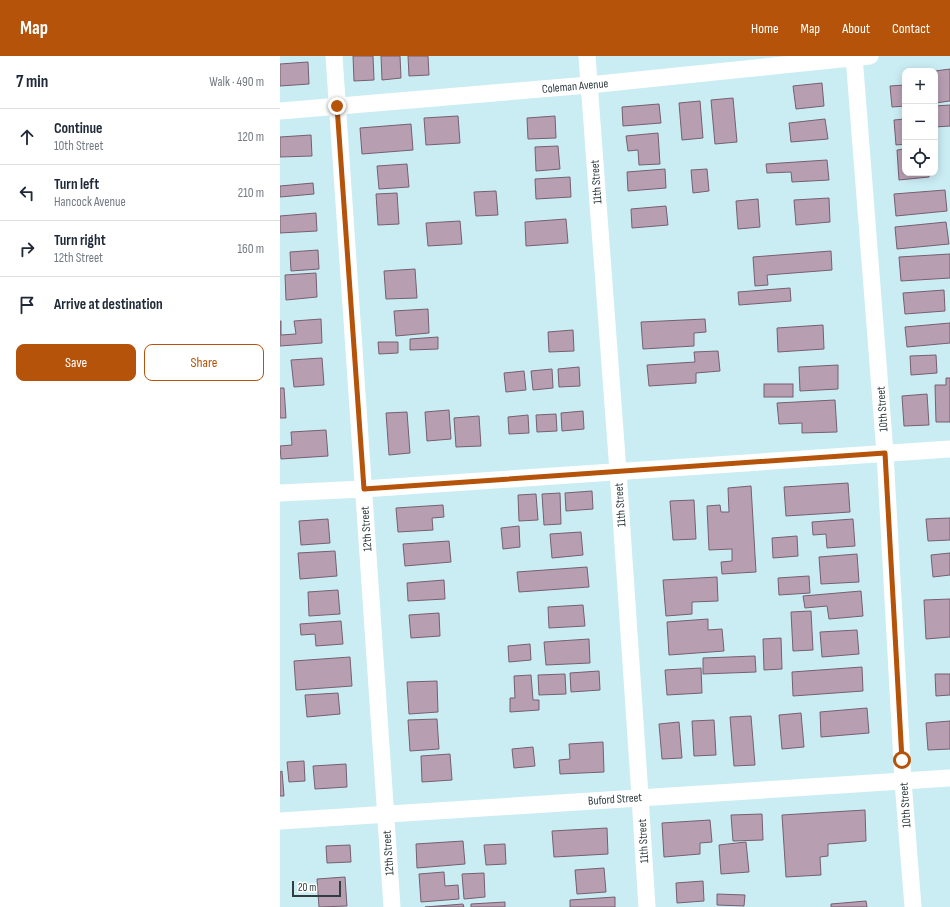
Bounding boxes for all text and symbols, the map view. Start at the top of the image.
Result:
text: Map [20,17,48,40]
text: Home [751,20,779,37]
text: Map [801,20,820,37]
text: About [842,20,870,37]
text: Contact [892,20,930,37]
map controls [902,68,938,176]
button: + [902,68,938,104]
text: 7 min [16,72,48,92]
text: Walk · 490 m [209,74,264,90]
street label: Coleman Avenue [541,76,609,97]
route end [328,97,346,115]
button: − [902,104,938,140]
text: Continue [54,119,103,138]
icon: ahead [16,126,38,148]
text: 120 m [238,129,264,145]
text: 10th Street [54,138,103,154]
button: locate [902,140,938,176]
street label: 11th Street [587,159,606,205]
text: Turn left [54,175,99,194]
icon: left [16,182,38,204]
text: 210 m [238,185,264,201]
text: Hancock Avenue [54,194,126,210]
text: Turn right [54,231,106,250]
icon: right [16,238,38,260]
text: 160 m [238,241,264,257]
text: 12th Street [54,250,103,266]
icon: arrive [16,294,38,316]
text: Arrive at destination [54,295,163,314]
button: Save [16,344,136,381]
button: Share [144,344,264,381]
street label: 10th Street [873,385,892,432]
street label: 11th Street [611,482,630,528]
street label: 12th Street [357,506,376,552]
route start [893,751,911,769]
street label: 10th Street [896,781,915,828]
street label: Buford Street [588,790,643,809]
street label: 11th Street [635,818,652,864]
street label: 12th Street [379,830,398,876]
scale bar [292,879,341,898]
text: 20 m [298,881,316,894]

